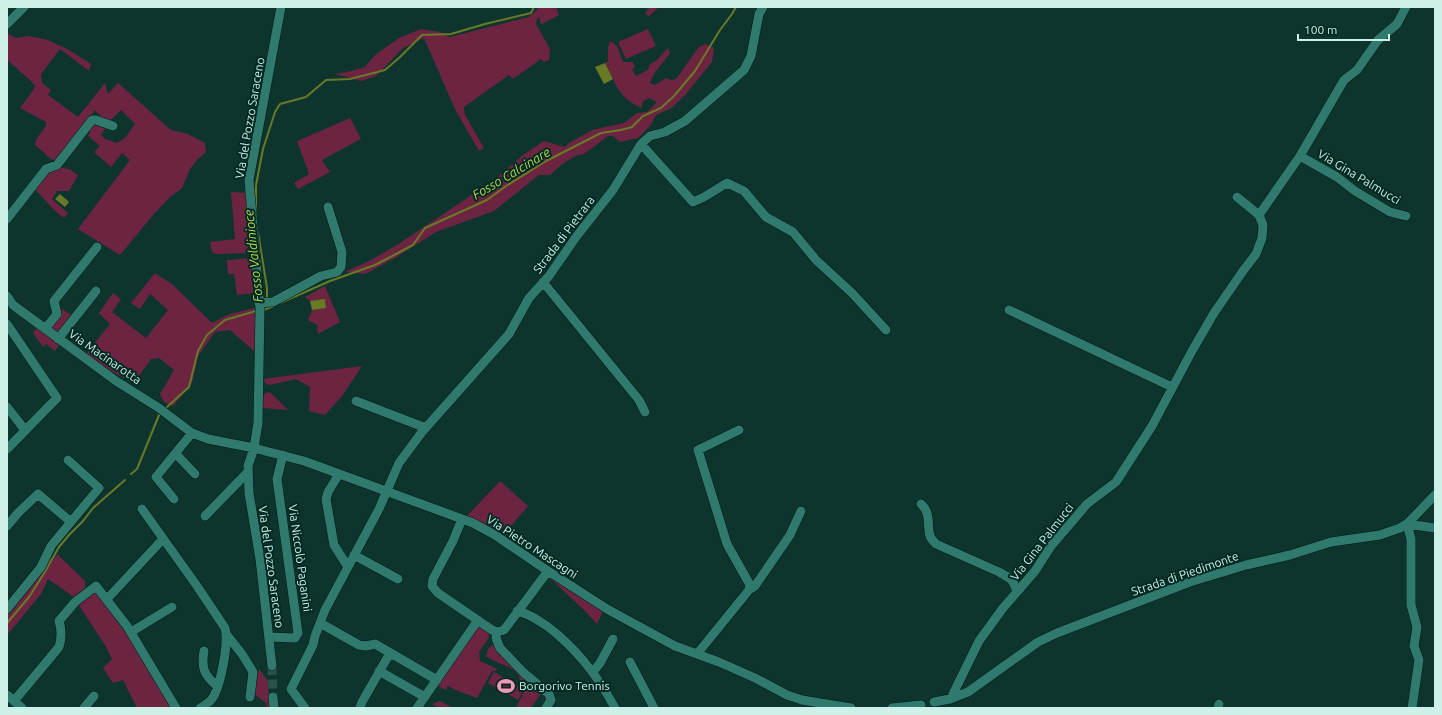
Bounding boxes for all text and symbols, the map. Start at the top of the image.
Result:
scale bar [1298,16,1389,42]
text: 100 m [1304,23,1337,36]
street label: Via del Pozzo Saraceno [232,56,267,180]
water label: Fosso Calcinare [470,144,553,202]
street label: Via Gina Palmucci [1316,147,1403,206]
street label: Strada di Pietrara [530,194,597,276]
water label: Fosso Valdinioce [241,209,265,303]
street label: Via Macinarotta [67,327,144,386]
street label: Via Gina Palmucci [1008,501,1076,583]
street label: Via Niccolò Paganini [287,503,314,612]
street label: Via del Pozzo Saraceno [256,505,287,629]
street label: Via Pietro Mascagni [484,512,580,581]
street label: Strada di Piedimonte [1130,549,1240,598]
sports icon: Borgorivo Tennis [496,676,516,696]
place label: Borgorivo Tennis [519,679,610,692]

